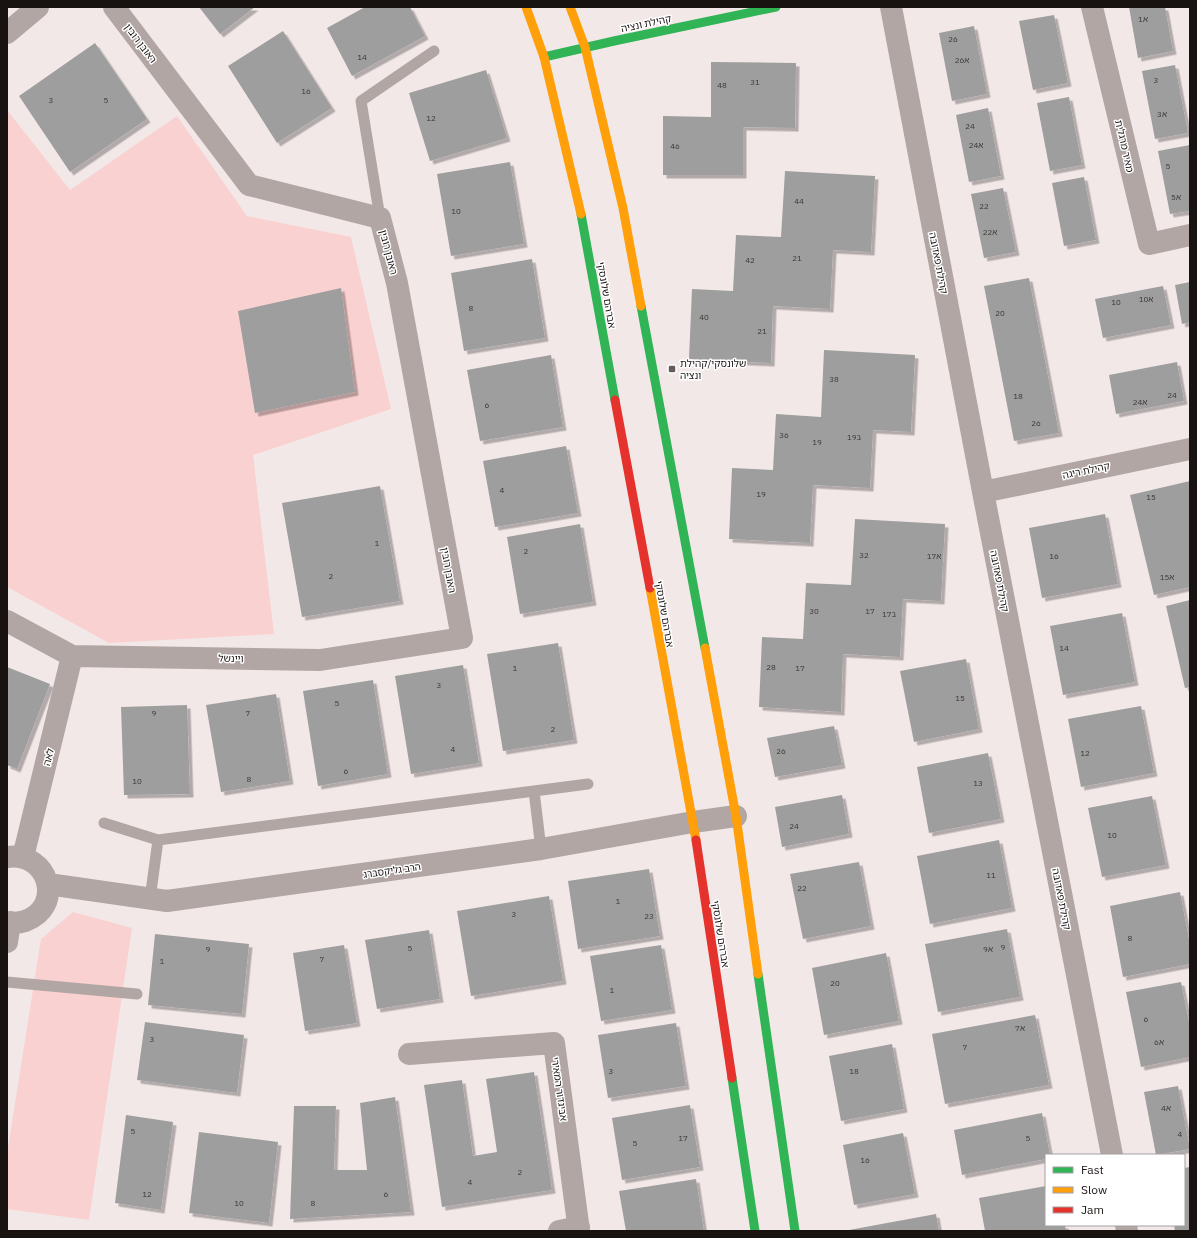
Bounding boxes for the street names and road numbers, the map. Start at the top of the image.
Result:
street label: קהילת ונציה [620,12,672,35]
street label: ראובן רובין [122,21,160,66]
street label: מאיר מרגלית [1112,119,1137,174]
street label: ראובן רובין [377,228,400,276]
street label: קהילת פאדובה [926,231,951,295]
street label: אברהם שלונסקי [594,261,619,329]
street label: קהילת ריגה [1061,459,1111,482]
street label: ראובן רובין [438,546,459,594]
street label: קהילת פאדובה [987,549,1012,613]
street label: אברהם שלונסקי [652,580,677,648]
street label: ויינשל [218,652,244,665]
street label: לאה [40,747,57,767]
street label: הרב גליקסברג [362,860,422,881]
street label: קהילת פאדובה [1049,867,1074,931]
street label: אברהם שלונסקי [709,900,732,968]
street label: אביגדור המאירי [549,1056,570,1122]

